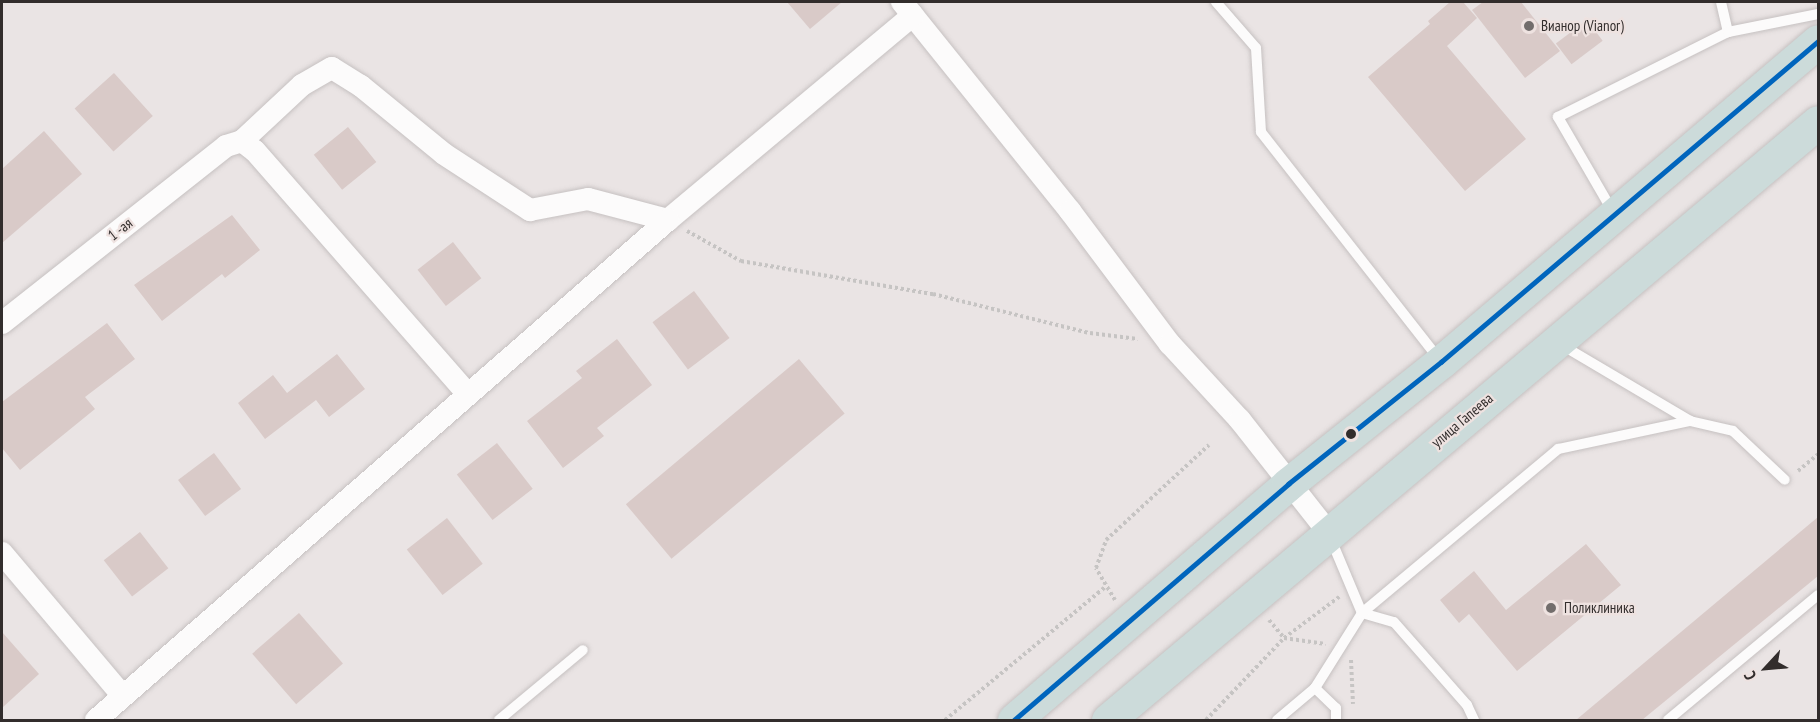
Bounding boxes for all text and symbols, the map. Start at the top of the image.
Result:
place label: Вианор (Vianor) [1541,17,1624,35]
marker: Вианор (Vianor) [1522,19,1536,33]
street label: 1 -ая [104,214,136,244]
street label: улица Гапеева [1428,389,1496,451]
unlabelled marker [1345,428,1357,440]
marker: Поликлиника [1542,599,1560,617]
place label: Поликлиника [1564,599,1635,617]
north arrow [1736,638,1796,698]
text: С [1739,668,1760,684]

